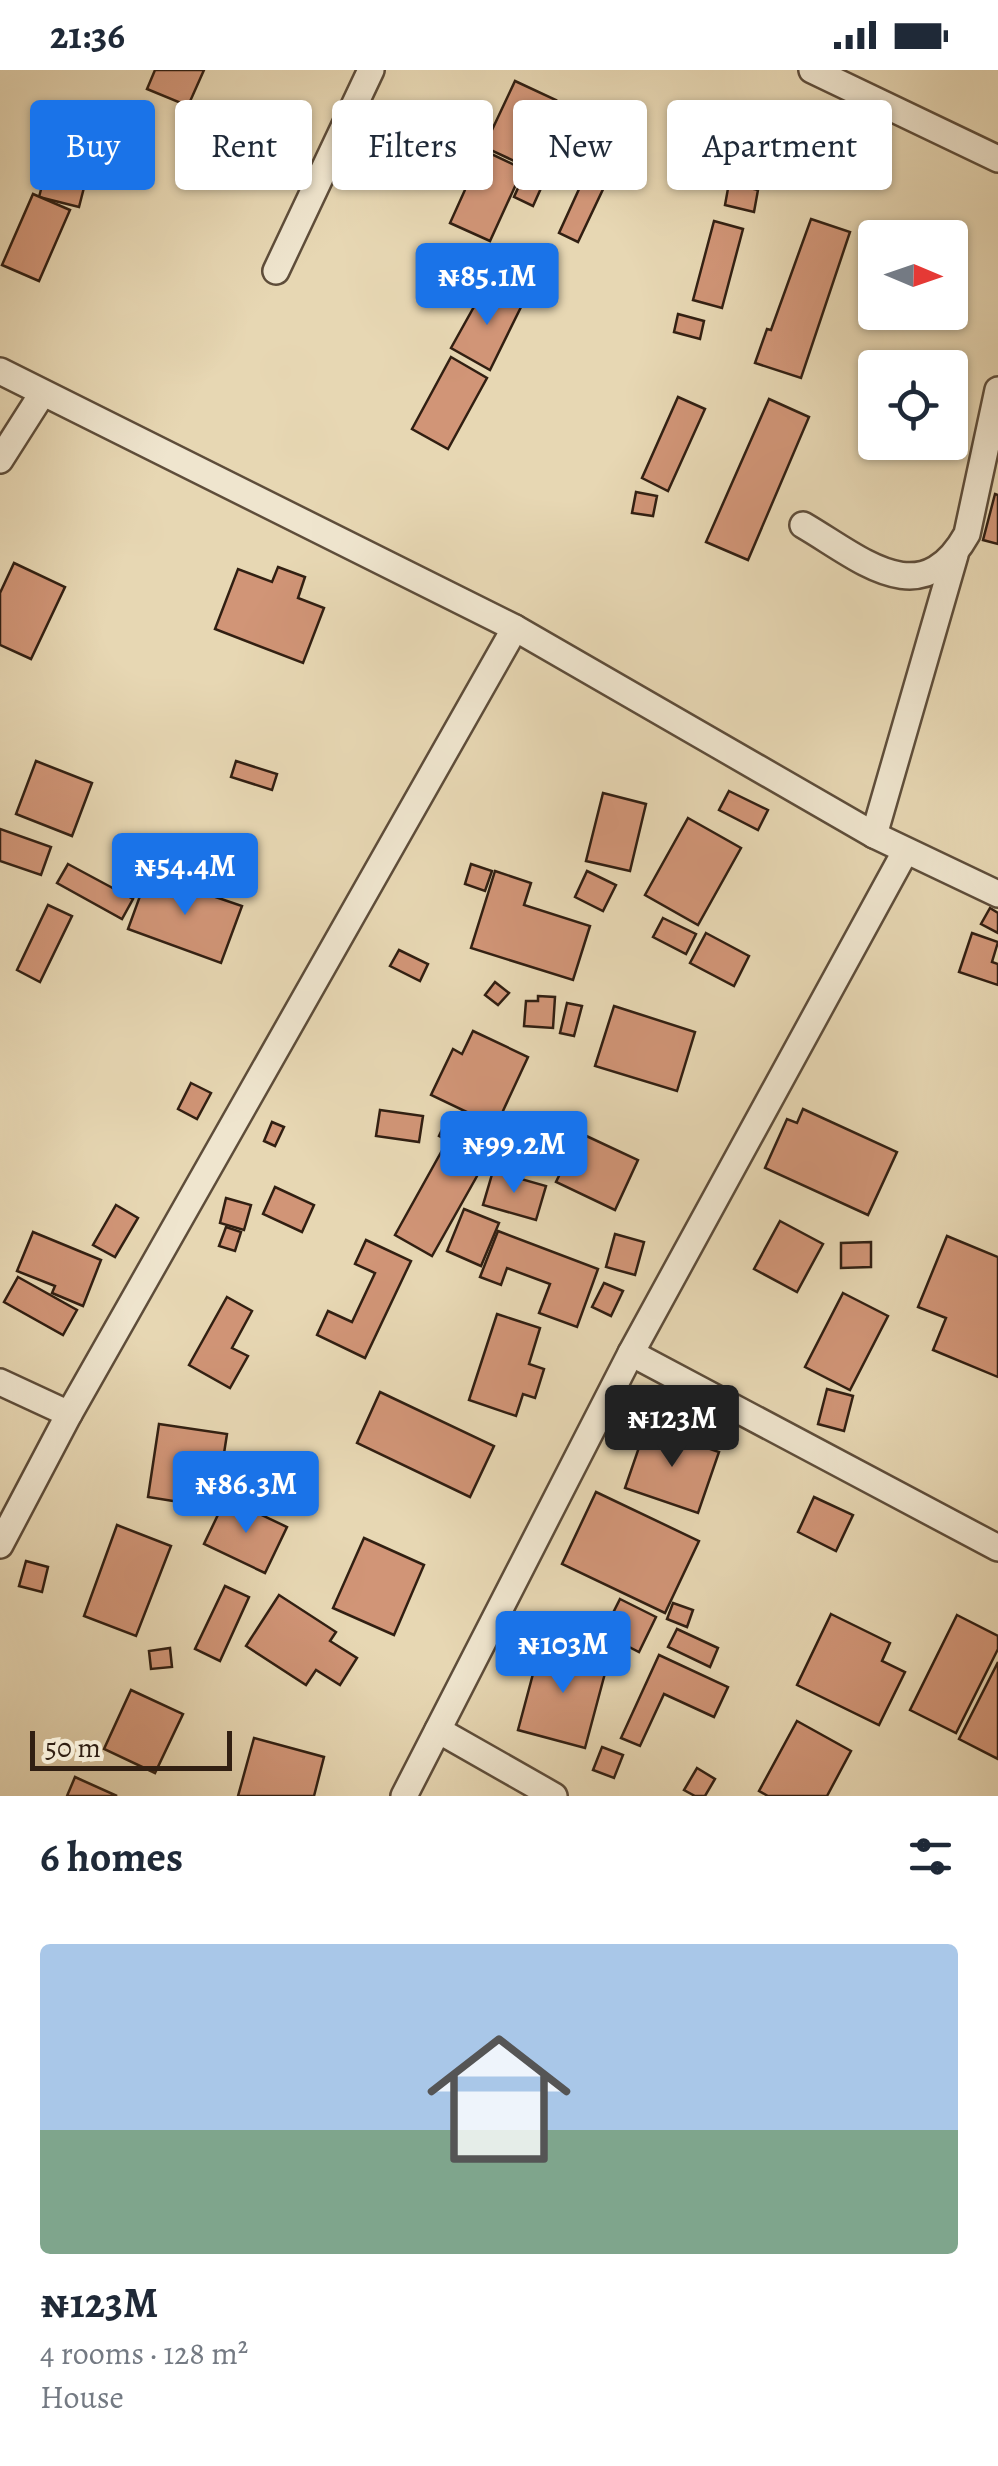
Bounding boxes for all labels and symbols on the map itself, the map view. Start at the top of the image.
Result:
north arrow [858,220,968,330]
pin: ₦85.1M [406,243,568,328]
pin: ₦54.4M [104,833,266,918]
pin: ₦99.2M [433,1111,595,1196]
pin: ₦123M [602,1385,742,1470]
pin: ₦86.3M [165,1451,327,1536]
pin: ₦103M [493,1611,633,1696]
scale bar [30,1726,232,1770]

